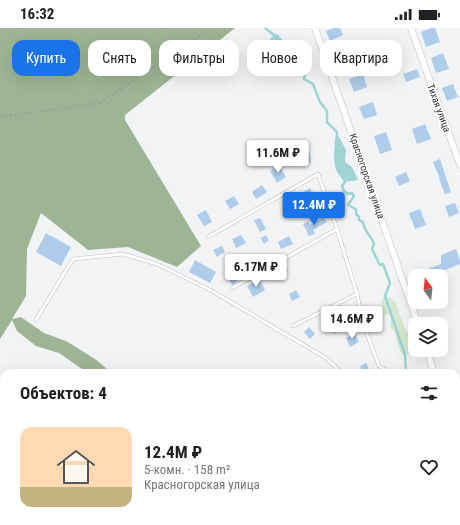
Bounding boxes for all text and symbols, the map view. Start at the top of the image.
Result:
text: 16:32 [20,5,54,23]
chip: Купить [12,40,80,76]
chip: Снять [88,40,151,76]
chip: Фильтры [159,40,239,76]
chip: Новое [247,40,312,76]
chip: Квартира [320,40,402,76]
street label: Тихая улица [425,83,453,134]
street label: Красногорская улица [347,132,387,220]
pin: 11.6M ₽ [241,140,315,174]
text: 11.6M ₽ [256,145,300,160]
pin: 12.4M ₽ [277,192,351,226]
text: 12.4M ₽ [292,197,336,212]
pin: 6.17M ₽ [219,254,293,288]
text: 6.17M ₽ [234,259,278,274]
north arrow [408,269,448,309]
map controls [408,269,448,357]
pin: 14.6M ₽ [315,306,389,340]
text: 14.6M ₽ [330,311,374,326]
button: layers [408,317,448,357]
icon: filters [418,382,440,404]
text: Объектов: 4 [20,383,107,403]
text: 12.4M ₽ [144,442,202,462]
icon: home [52,443,100,491]
icon: heart [418,456,440,478]
text: 5-комн. · 158 m² [144,462,230,477]
text: Красногорская улица [144,477,260,492]

